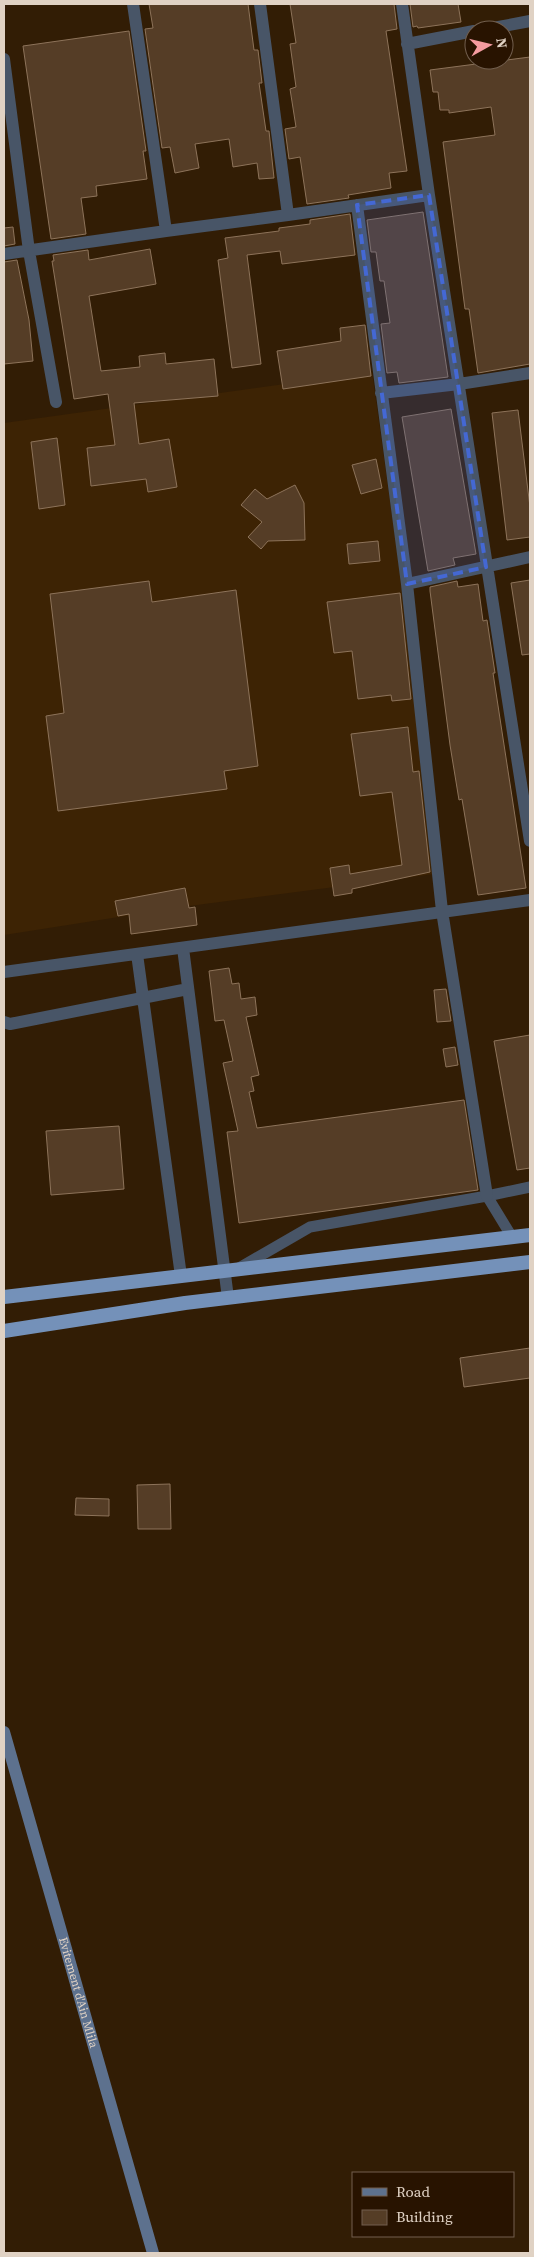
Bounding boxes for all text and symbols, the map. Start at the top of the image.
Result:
north arrow [464,20,514,70]
text: N [491,37,512,50]
street label: Evitement d'Ain Mlila [55,1935,102,2051]
legend [352,2172,514,2237]
text: Road [396,2181,430,2202]
text: Building [396,2206,453,2227]

